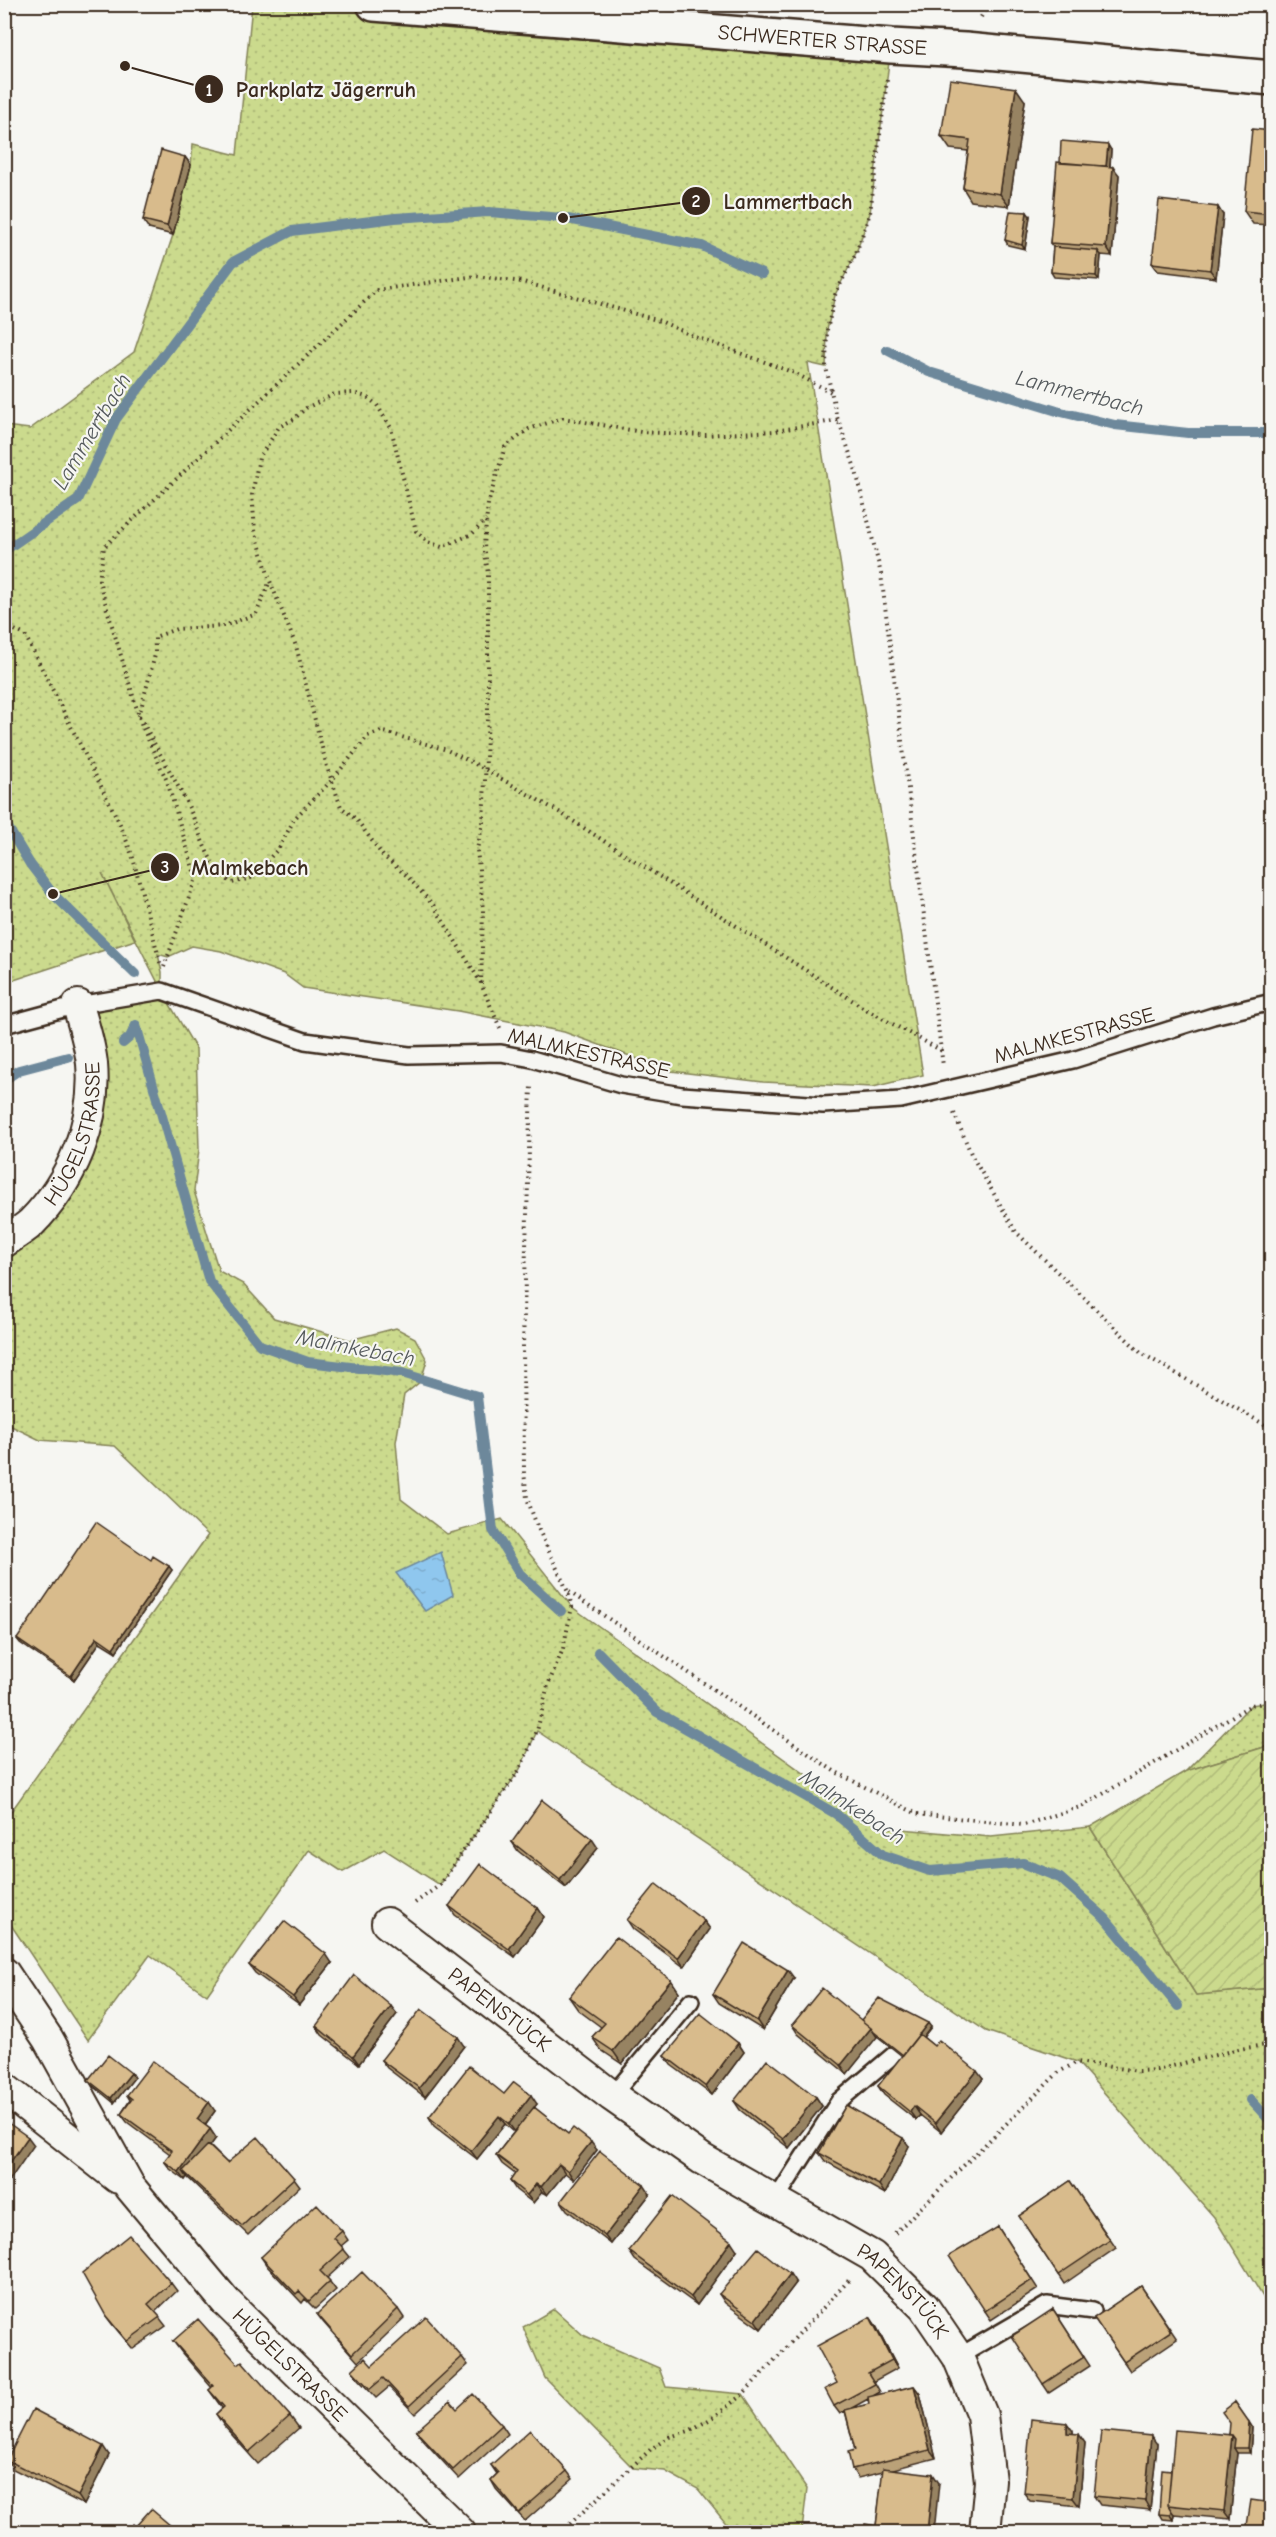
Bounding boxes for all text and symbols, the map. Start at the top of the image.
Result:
street label: SCHWERTER STRASSE [717,20,928,60]
callout: Parkplatz Jägerruh [194,69,428,109]
text: Parkplatz Jägerruh [236,77,416,103]
text: 1 [205,80,213,101]
callout: Lammertbach [681,181,864,221]
text: Lammertbach [723,189,853,215]
text: 2 [692,191,701,212]
water label: Lammertbach [1013,365,1146,421]
water label: Lammertbach [47,369,137,494]
callout: Malmkebach [150,847,321,887]
text: Malmkebach [191,855,309,881]
text: 3 [161,857,169,878]
street label: MALMKESTRASSE [991,1002,1157,1068]
street label: MALMKESTRASSE [506,1023,672,1083]
street label: HÜGELSTRASSE [39,1061,105,1210]
water label: Malmkebach [293,1324,417,1372]
water label: Malmkebach [794,1763,910,1850]
street label: PAPENSTÜCK [443,1963,556,2057]
street label: PAPENSTÜCK [853,2238,954,2343]
street label: HÜGELSTRASSE [228,2303,352,2426]

